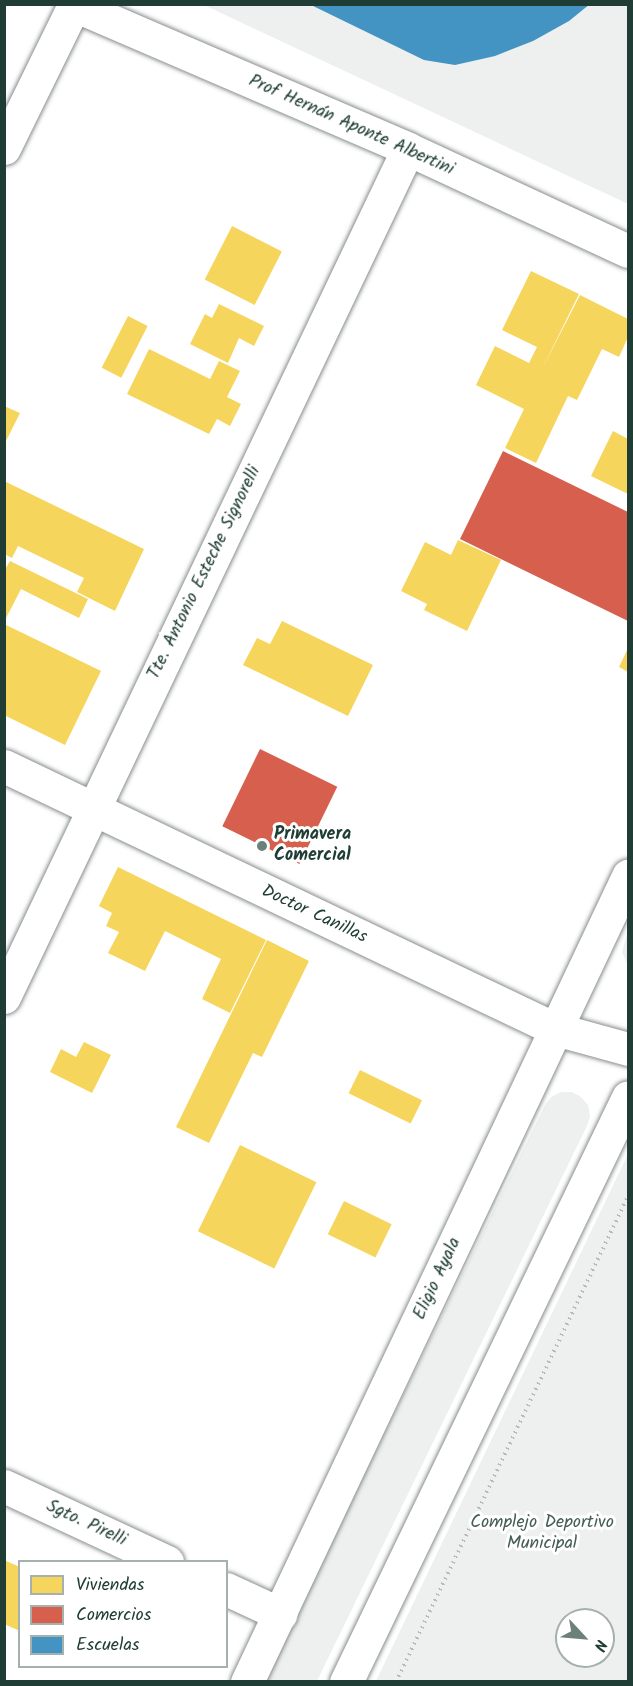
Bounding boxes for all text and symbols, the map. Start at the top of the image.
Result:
street label: Prof Hernán Aponte Albertini [245,71,457,181]
street label: Tte. Antonio Esteche Signorelli [144,463,266,683]
place label: Primavera Comercial [274,825,351,868]
marker: Primavera Comercial [255,839,269,853]
street label: Doctor Canillas [258,881,370,949]
street label: Eligio Ayala [410,1235,466,1323]
street label: Sgto. Pirelli [42,1496,130,1552]
park label: Complejo Deportivo Municipal [470,1513,614,1556]
legend [18,1560,228,1668]
text: Viviendas [76,1571,145,1600]
text: Comercios [76,1601,151,1630]
north arrow [555,1608,615,1668]
text: Escuelas [76,1631,140,1660]
text: N [586,1635,613,1655]

